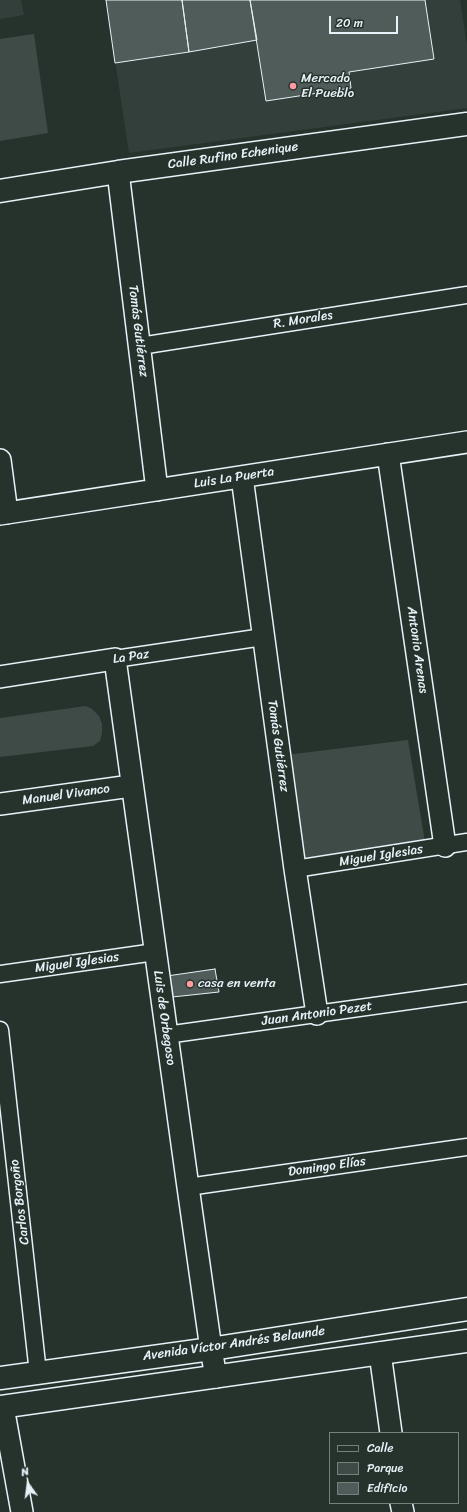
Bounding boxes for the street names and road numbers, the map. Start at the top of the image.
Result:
street label: Calle Rufino Echenique [167,139,299,173]
street label: Tomás Gutiérrez [125,284,151,378]
street label: R. Morales [272,308,334,332]
street label: Luis La Puerta [193,464,275,492]
street label: Antonio Arenas [403,605,431,695]
street label: La Paz [112,646,150,668]
street label: Tomás Gutiérrez [264,699,292,793]
street label: Manuel Vivanco [21,781,111,809]
street label: Miguel Iglesias [338,842,424,870]
street label: Miguel Iglesias [34,949,120,977]
street label: Luis de Orbegoso [150,969,178,1067]
street label: Juan Antonio Pezet [261,999,373,1029]
street label: Domingo Elías [287,1154,367,1180]
street label: Carlos Borgoño [7,1159,33,1245]
street label: Avenida Víctor Andrés Belaunde [142,1323,326,1365]

